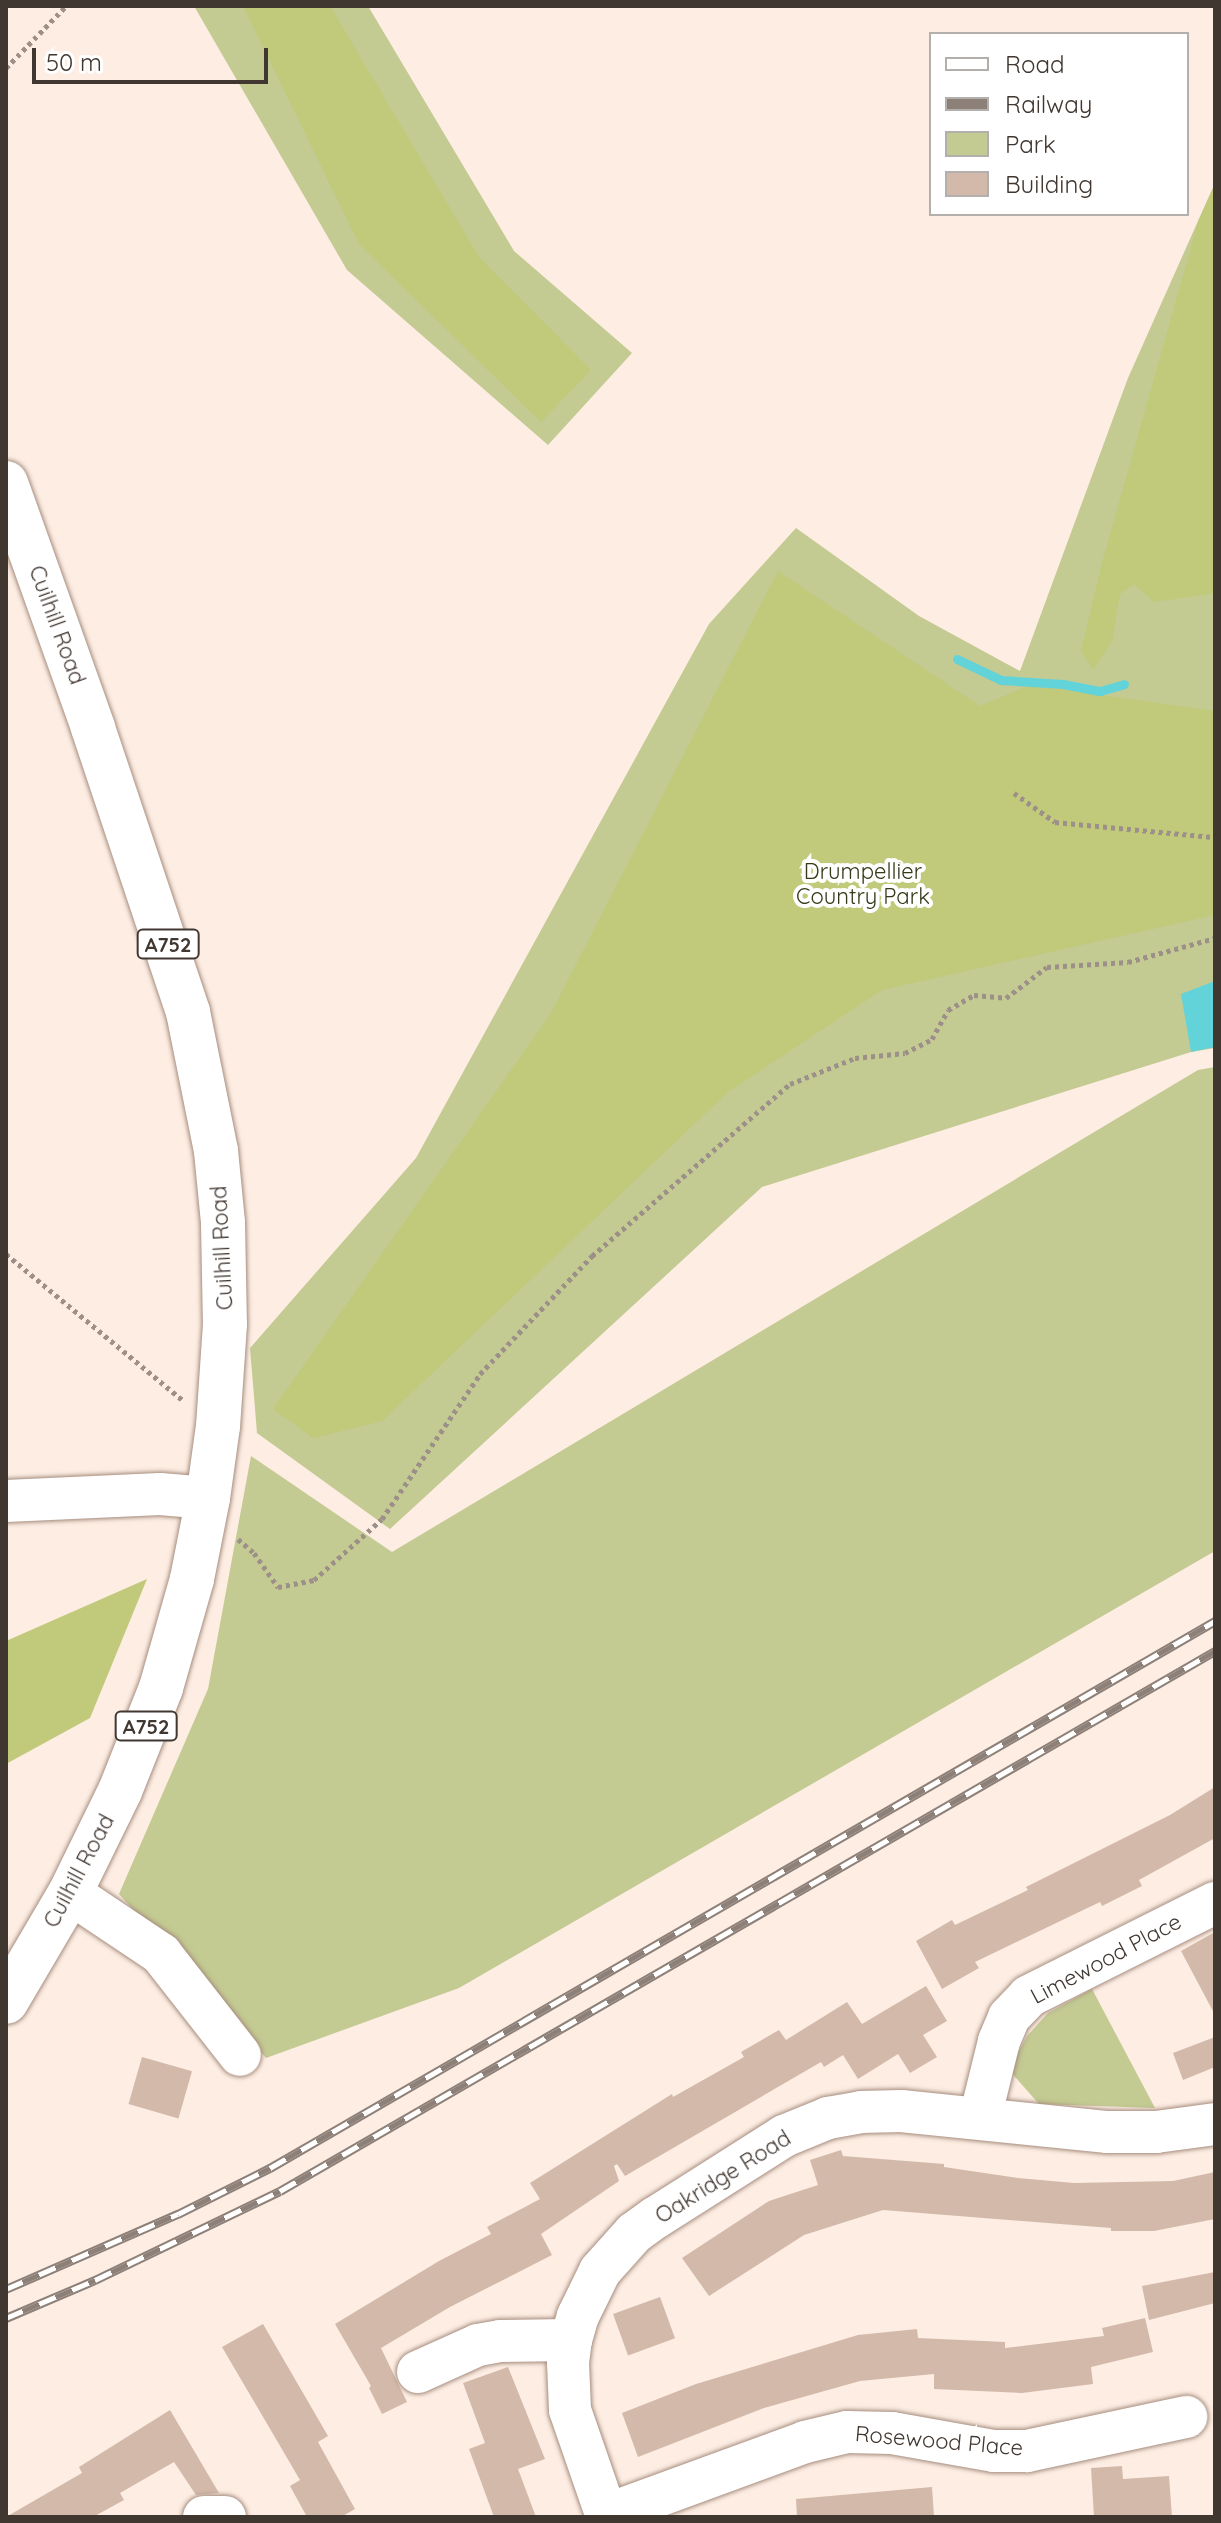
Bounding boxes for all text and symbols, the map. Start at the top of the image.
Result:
scale bar [36,32,272,82]
legend [929,32,1189,216]
text: 50 m [46,47,102,77]
text: Road [1005,49,1065,79]
text: Railway [1005,89,1092,119]
text: Park [1005,129,1056,159]
text: Building [1005,169,1093,199]
street label: Cuilhill Road [23,562,91,688]
park label: Drumpellier Country Park [796,858,930,910]
road number: A752 [136,928,200,960]
street label: Cuilhill Road [206,1185,238,1311]
road number: A752 [114,1710,178,1742]
street label: Cuilhill Road [38,1810,120,1932]
street label: Limewood Place [1026,1908,1186,2010]
street label: Oakridge Road [650,2125,796,2229]
street label: Rosewood Place [854,2421,1024,2461]

